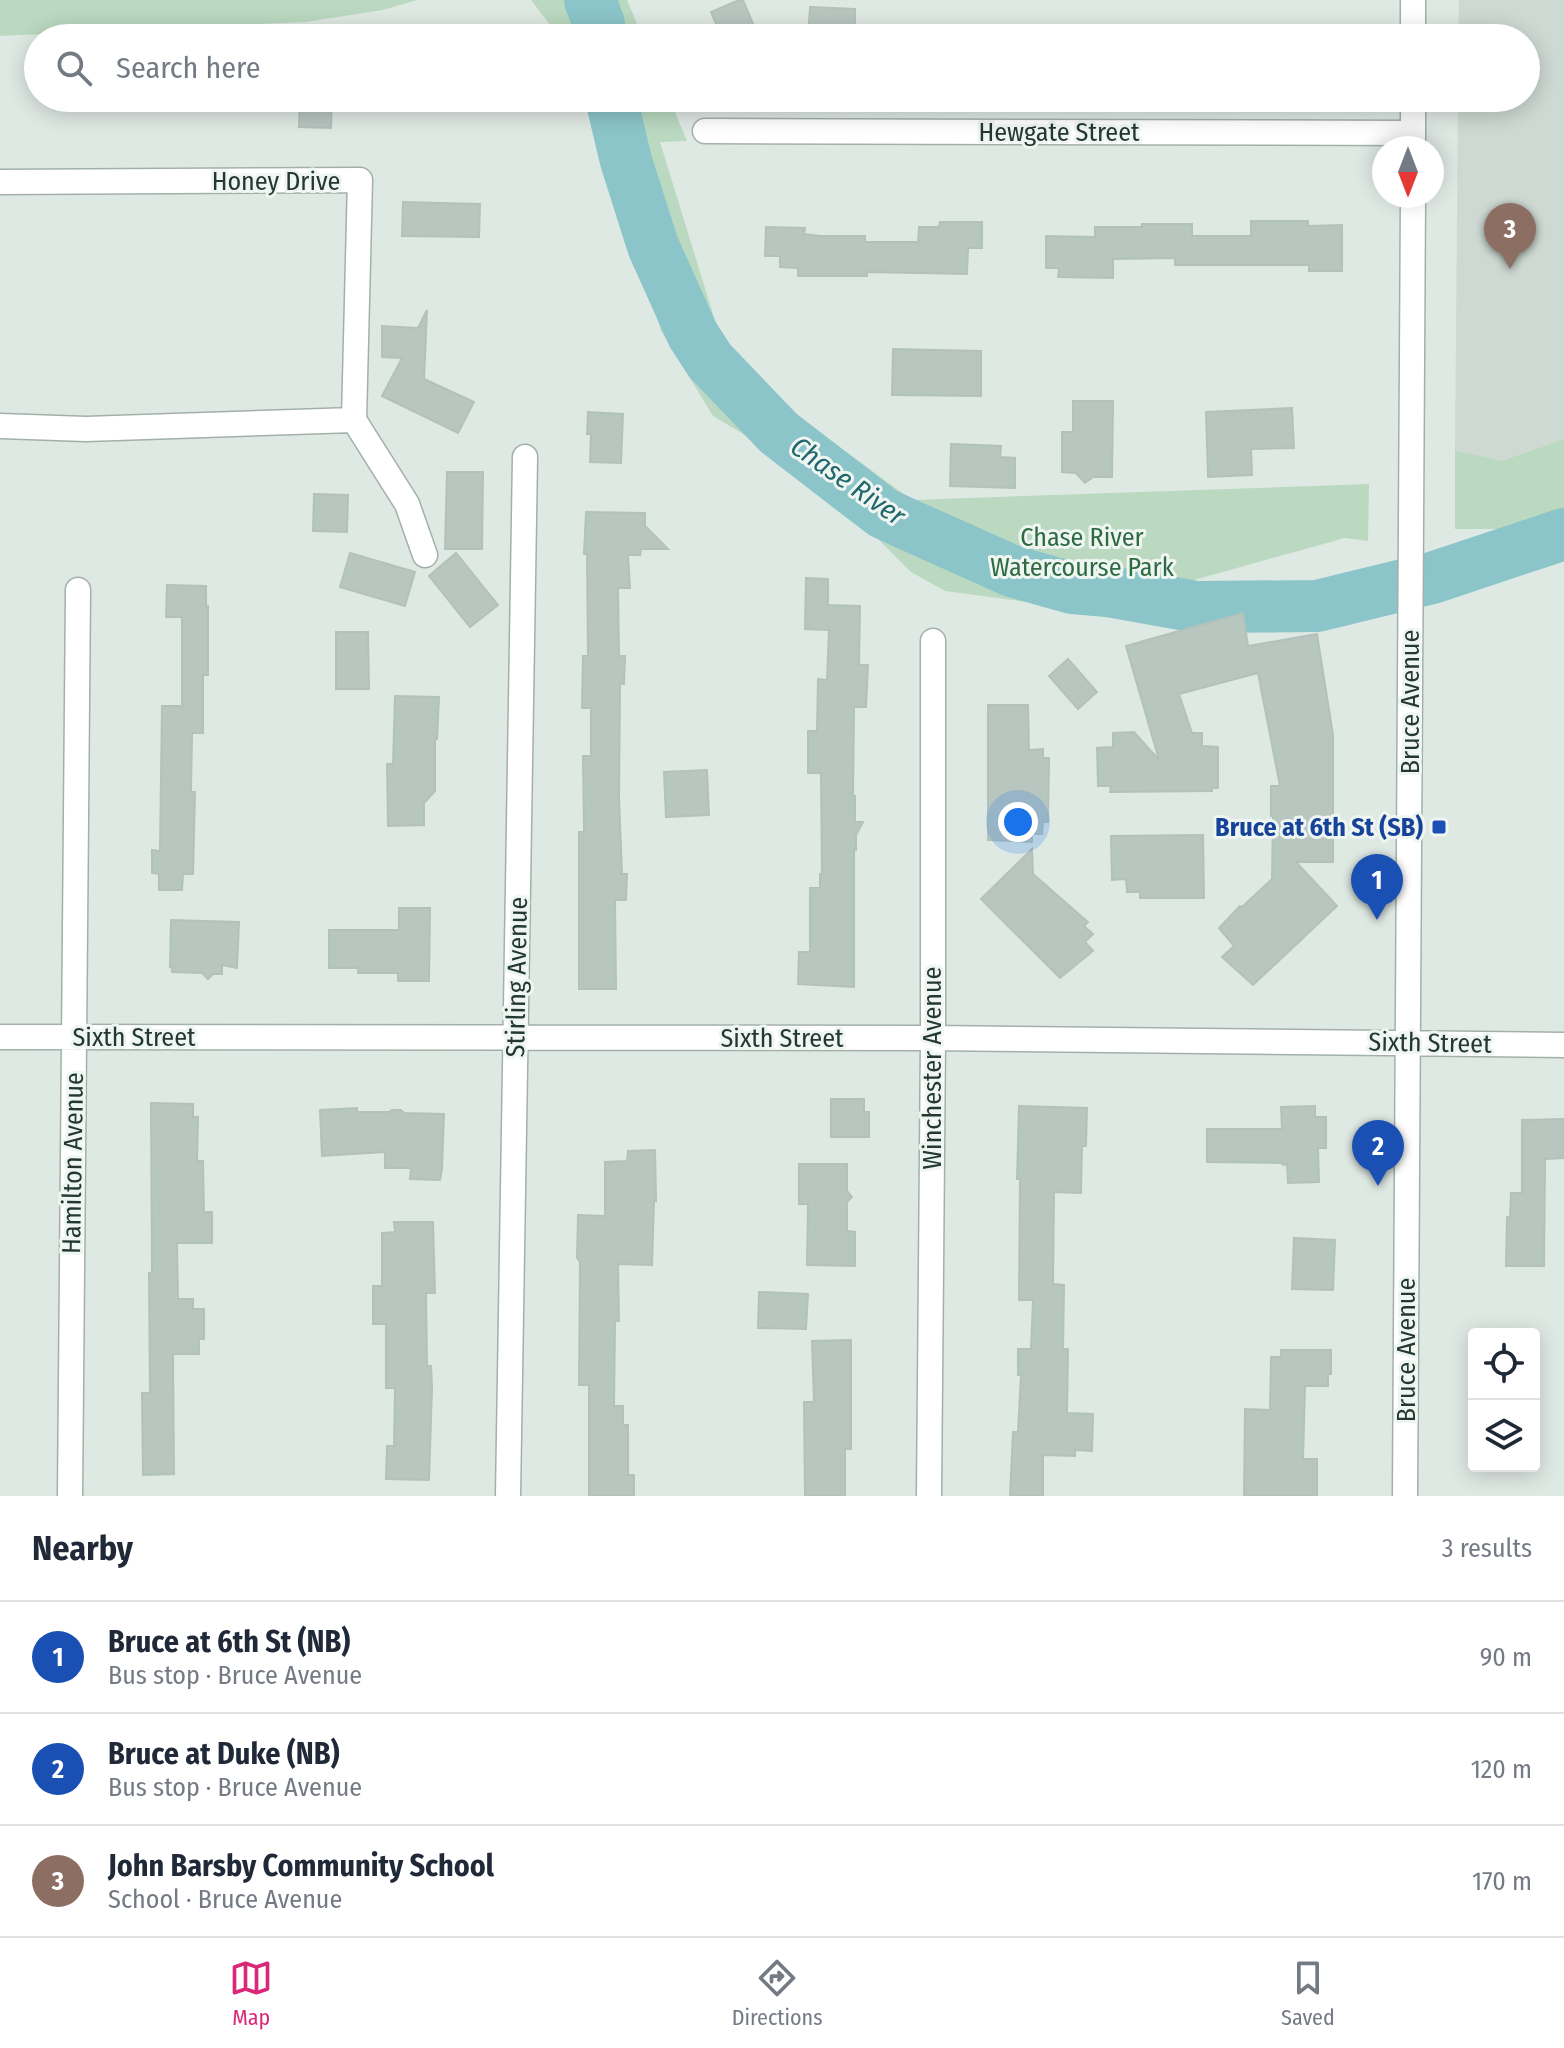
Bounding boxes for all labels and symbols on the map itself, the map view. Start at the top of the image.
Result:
street label: Hewgate Street [978,117,1140,148]
north arrow [1372,136,1444,208]
street label: Honey Drive [212,166,340,197]
pin: 3 [1484,203,1536,269]
water label: Chase River [784,430,913,533]
park label: Chase River Watercourse Park [990,522,1175,583]
street label: Bruce Avenue [1395,630,1426,774]
your location [998,802,1038,842]
place label: Bruce at 6th St (SB) [1215,812,1423,843]
marker: Bruce at 6th St (SB) [1430,818,1448,836]
pin: 1 [1351,854,1403,920]
street label: Stirling Avenue [500,896,534,1058]
street label: Winchester Avenue [917,967,948,1169]
street label: Sixth Street [72,1022,196,1053]
street label: Sixth Street [720,1023,844,1054]
street label: Sixth Street [1368,1026,1492,1060]
street label: Hamilton Avenue [56,1072,90,1254]
pin: 2 [1352,1120,1404,1186]
street label: Bruce Avenue [1391,1278,1422,1422]

